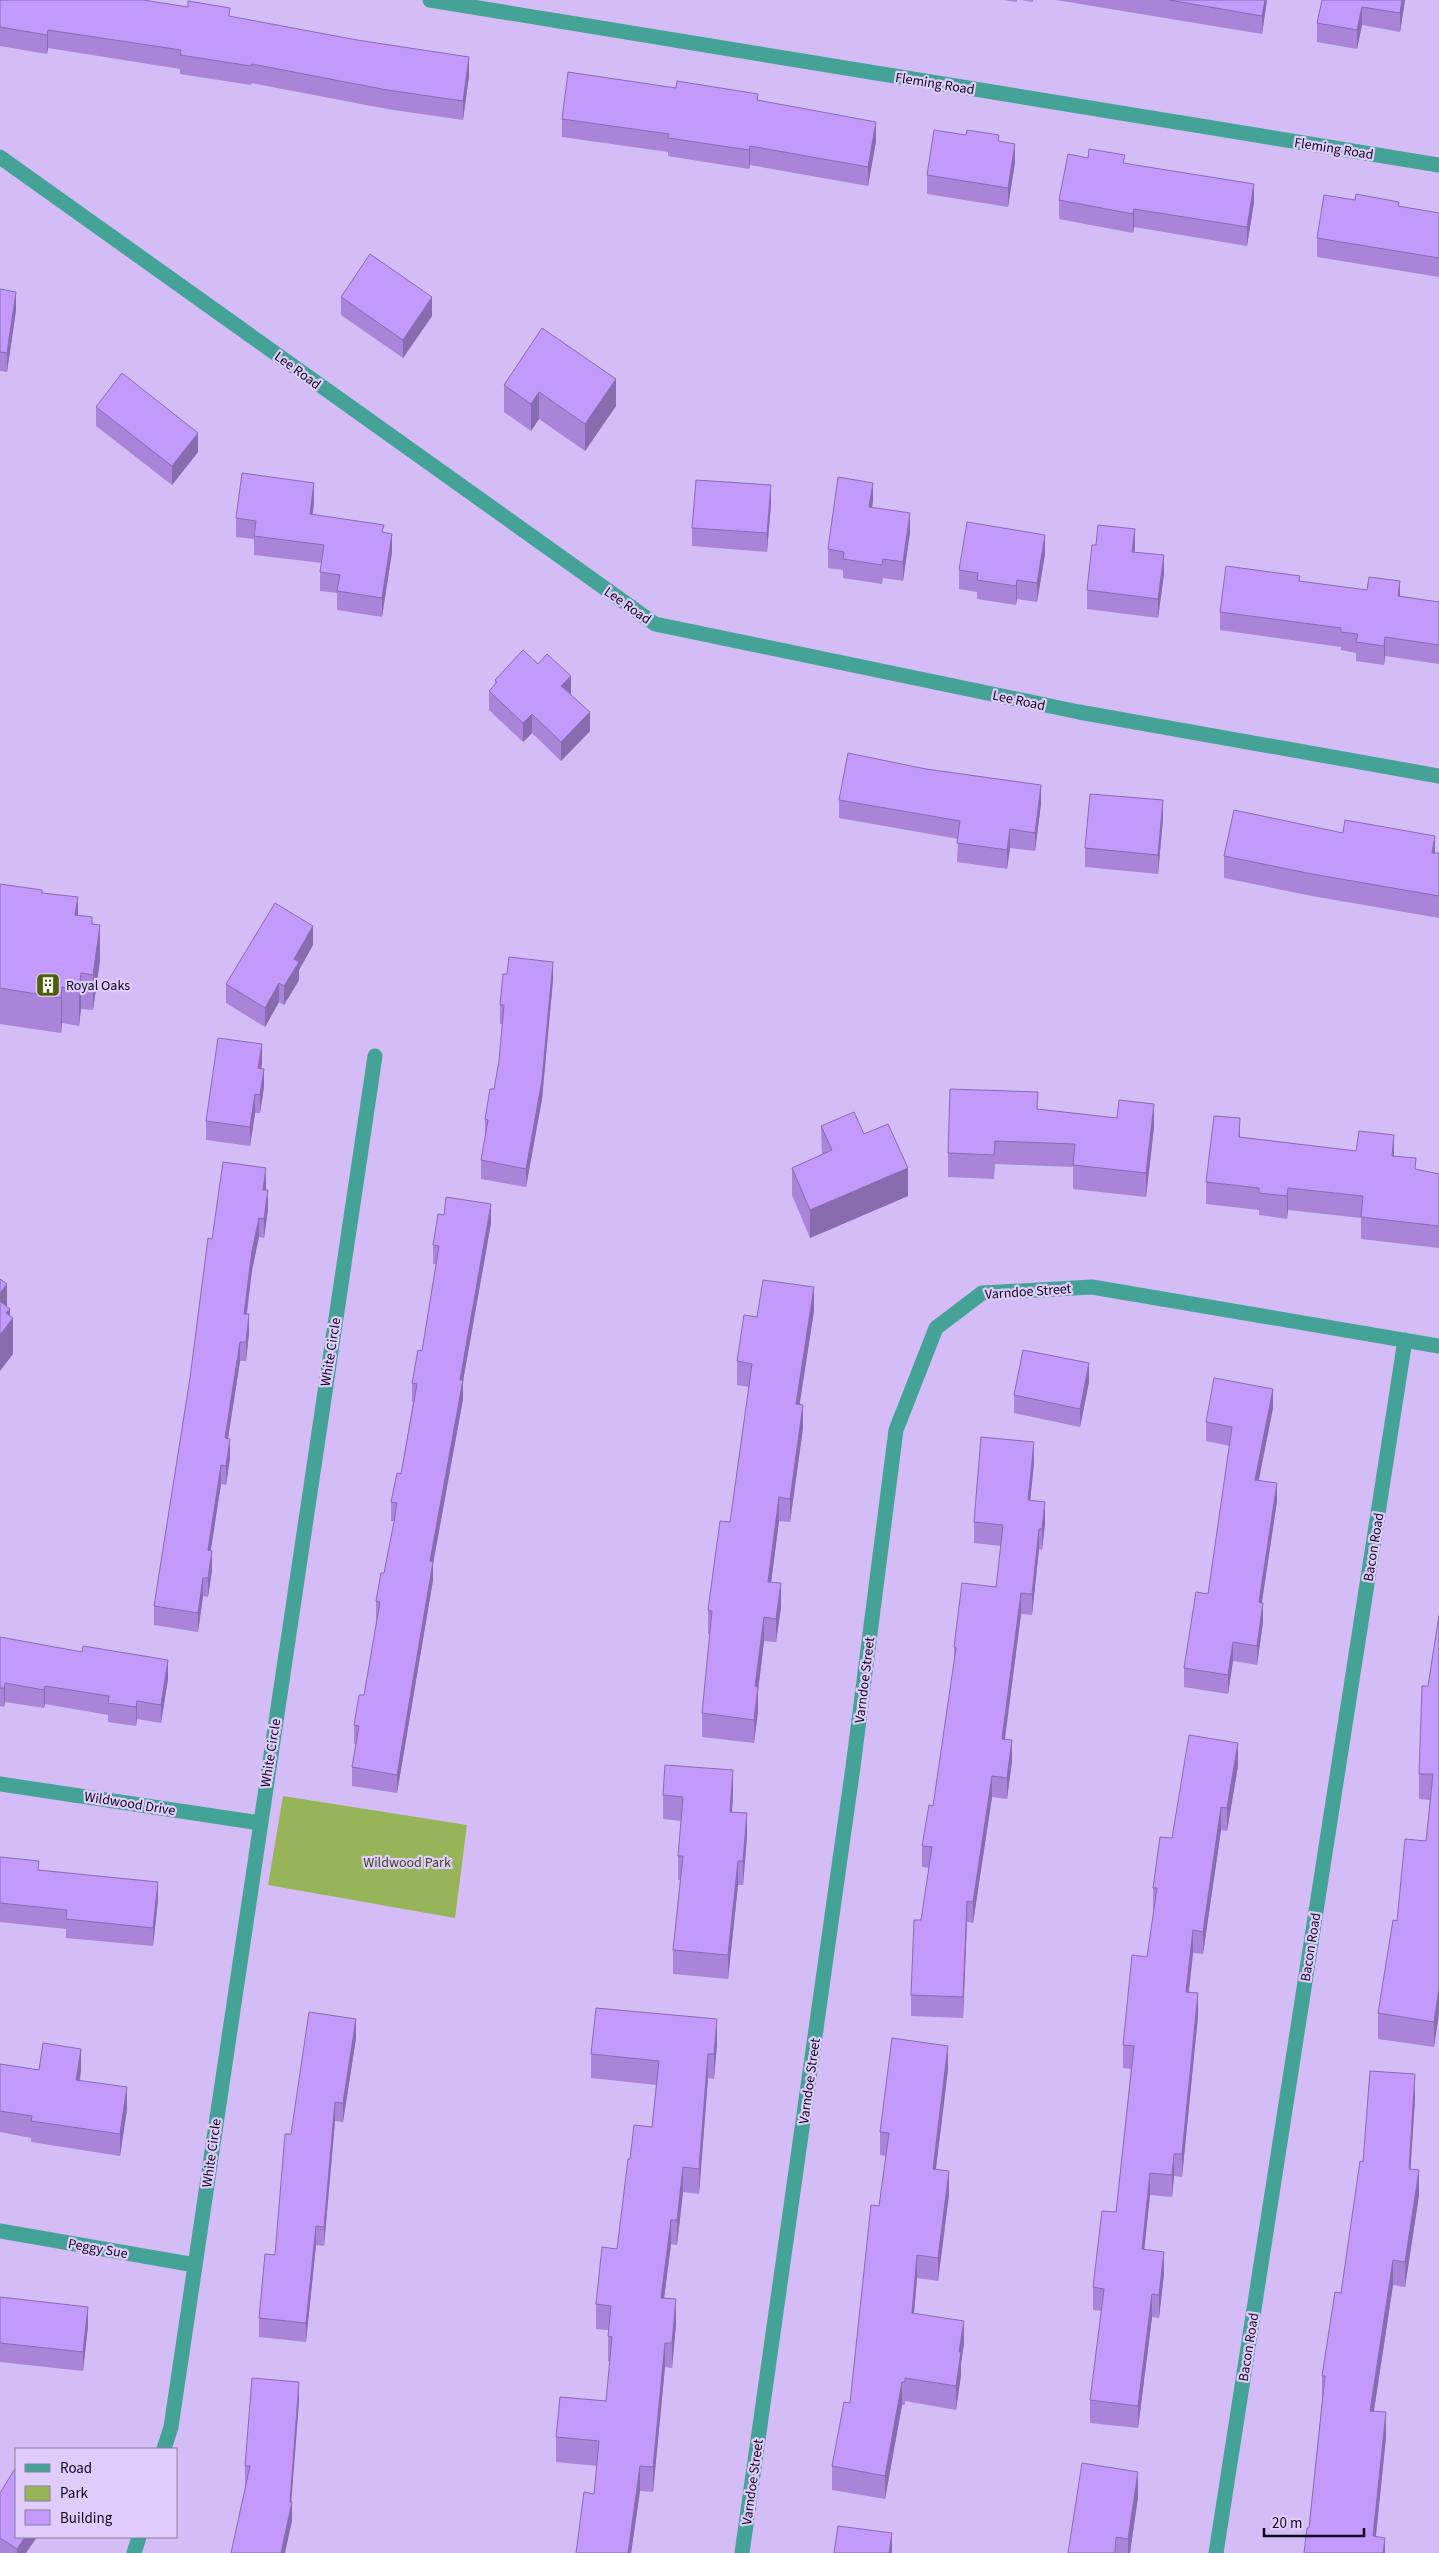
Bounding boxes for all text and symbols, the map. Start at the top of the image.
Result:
street label: Fleming Road [894,68,976,100]
street label: Fleming Road [1293,133,1375,165]
street label: Lee Road [270,347,325,395]
street label: Lee Road [600,582,655,629]
street label: Lee Road [991,686,1047,716]
building icon: Royal Oaks [35,972,61,998]
place label: Royal Oaks [66,976,130,996]
street label: Varndoe Street [984,1279,1072,1305]
street label: White Circle [316,1316,346,1388]
street label: Bacon Road [1359,1511,1389,1583]
street label: Varndoe Street [850,1636,880,1724]
street label: White Circle [256,1717,286,1789]
street label: Wildwood Drive [83,1787,177,1821]
park label: Wildwood Park [363,1853,451,1873]
street label: Bacon Road [1296,1911,1326,1983]
street label: Varndoe Street [794,2037,826,2125]
street label: White Circle [197,2117,227,2189]
street label: Peggy Sue [66,2234,129,2264]
street label: Bacon Road [1234,2311,1264,2383]
street label: Varndoe Street [737,2438,769,2526]
legend [15,2448,178,2538]
text: Road [60,2458,92,2479]
text: Park [60,2483,89,2504]
scale bar [1264,2506,1364,2538]
text: Building [60,2508,113,2529]
text: 20 m [1272,2513,1302,2534]

